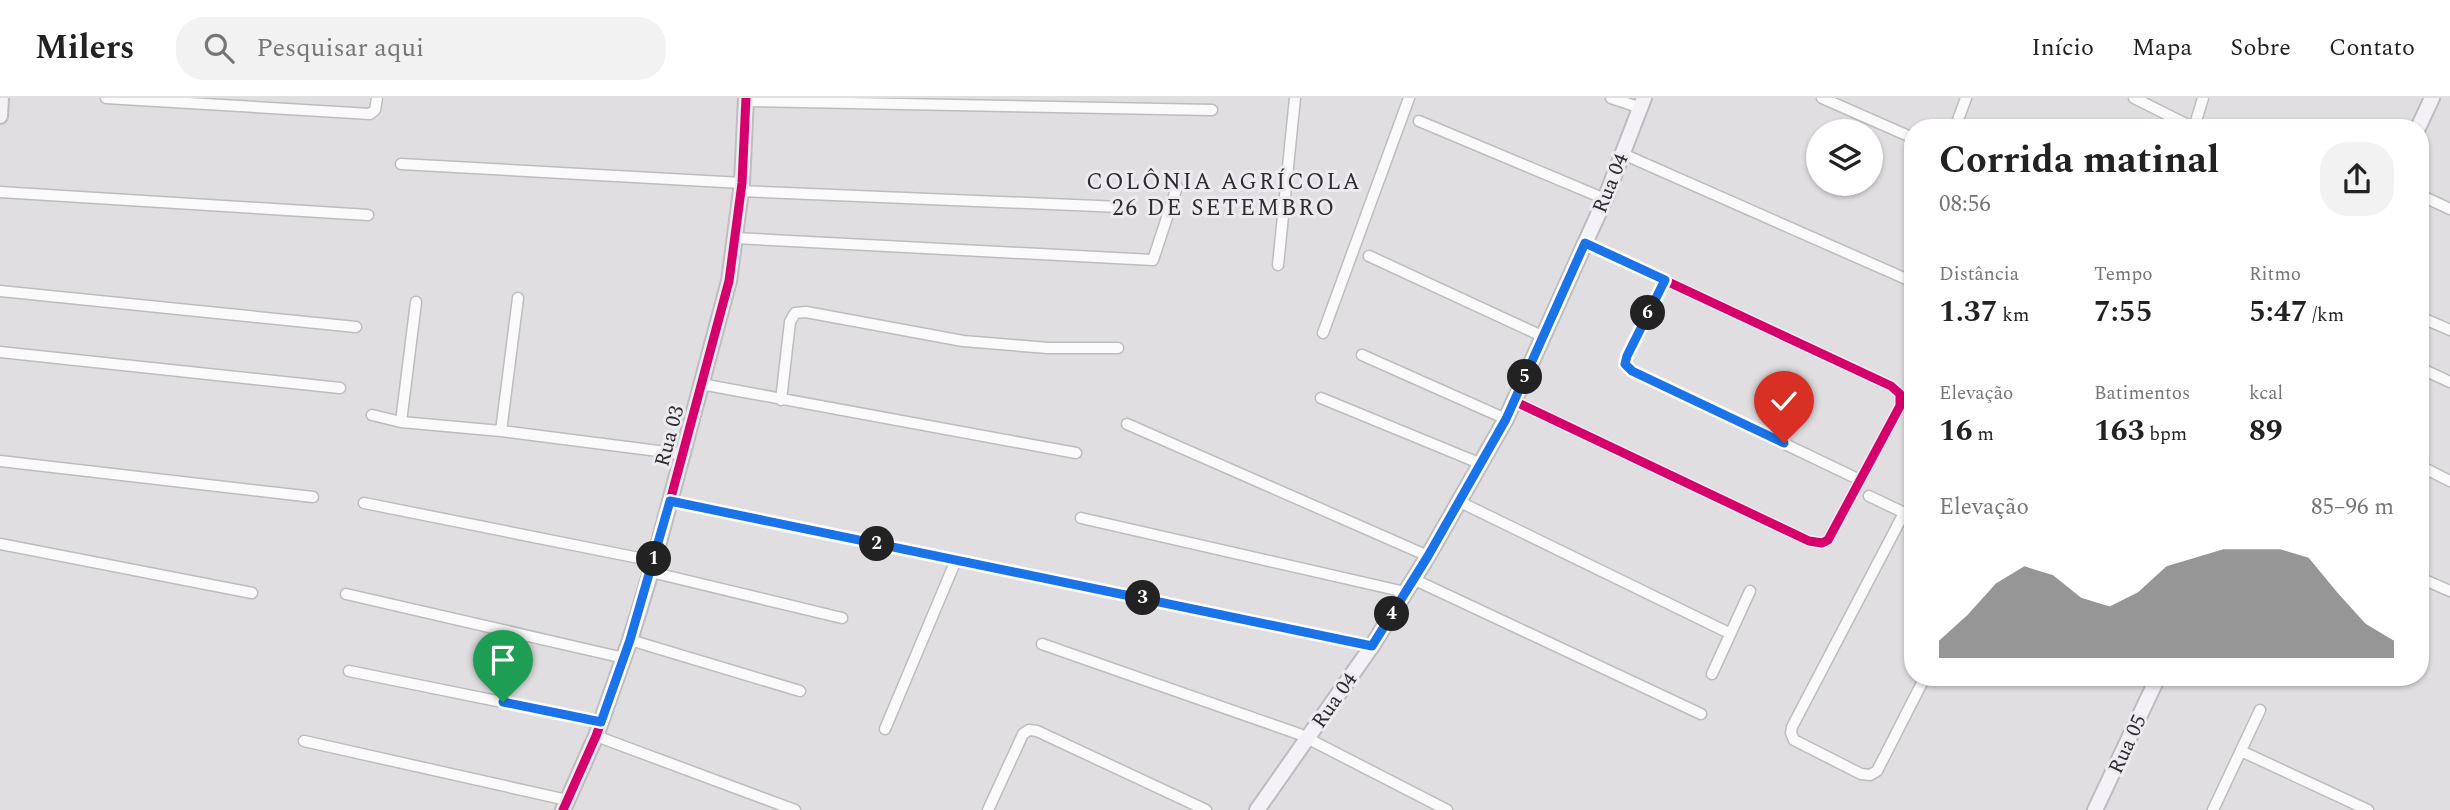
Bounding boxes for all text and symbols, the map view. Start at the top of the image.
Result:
search box [176,17,666,80]
text: Milers [35,23,134,73]
text: Pesquisar aqui [256,28,424,68]
icon: search [200,29,238,67]
text: Início [2031,30,2094,66]
text: Mapa [2132,30,2192,66]
text: Sobre [2230,30,2291,66]
text: Contato [2329,30,2415,66]
map controls [1806,119,1883,196]
button: layers [1806,119,1883,196]
text: Corrida matinal [1939,132,2219,190]
button: share [2320,142,2394,216]
street label: Rua 04 [1584,148,1638,218]
district label: COLÔNIA AGRÍCOLA 26 DE SETEMBRO [1086,165,1362,226]
text: 08:56 [1939,187,1991,222]
text: Distância [1939,260,2019,289]
text: Tempo [2094,260,2153,289]
text: Ritmo [2249,260,2301,289]
text: 1.37 [1939,289,1998,335]
text: 7:55 [2094,289,2153,335]
text: 5:47 [2249,289,2308,335]
pin: 6 [1630,296,1666,330]
text: 6 [1642,298,1653,327]
text: km [1998,301,2029,330]
text: /km [2308,301,2344,330]
pin: 5 [1508,360,1542,394]
text: 5 [1519,362,1530,391]
pin [1754,371,1814,443]
text: Elevação [1939,379,2013,408]
text: Batimentos [2094,379,2190,408]
text: kcal [2249,379,2283,408]
icon: check [1765,382,1803,420]
street label: Rua 03 [646,402,694,470]
text: 16 [1939,408,1973,454]
text: 163 [2094,408,2145,454]
text: 89 [2249,408,2283,454]
text: m [1973,420,1994,449]
text: bpm [2145,420,2187,449]
text: Elevação [1939,490,2029,525]
text: 85–96 m [2311,490,2394,525]
pin: 2 [860,526,894,562]
text: 2 [871,529,882,558]
pin: 1 [636,542,672,576]
text: 1 [648,544,659,573]
pin: 3 [1126,580,1160,616]
text: 3 [1137,583,1148,612]
pin: 4 [1374,596,1410,632]
text: 4 [1386,599,1397,628]
pin [473,630,533,702]
icon: arrive [484,641,522,679]
street label: Rua 04 [1304,666,1366,735]
street label: Rua 05 [2100,709,2156,779]

